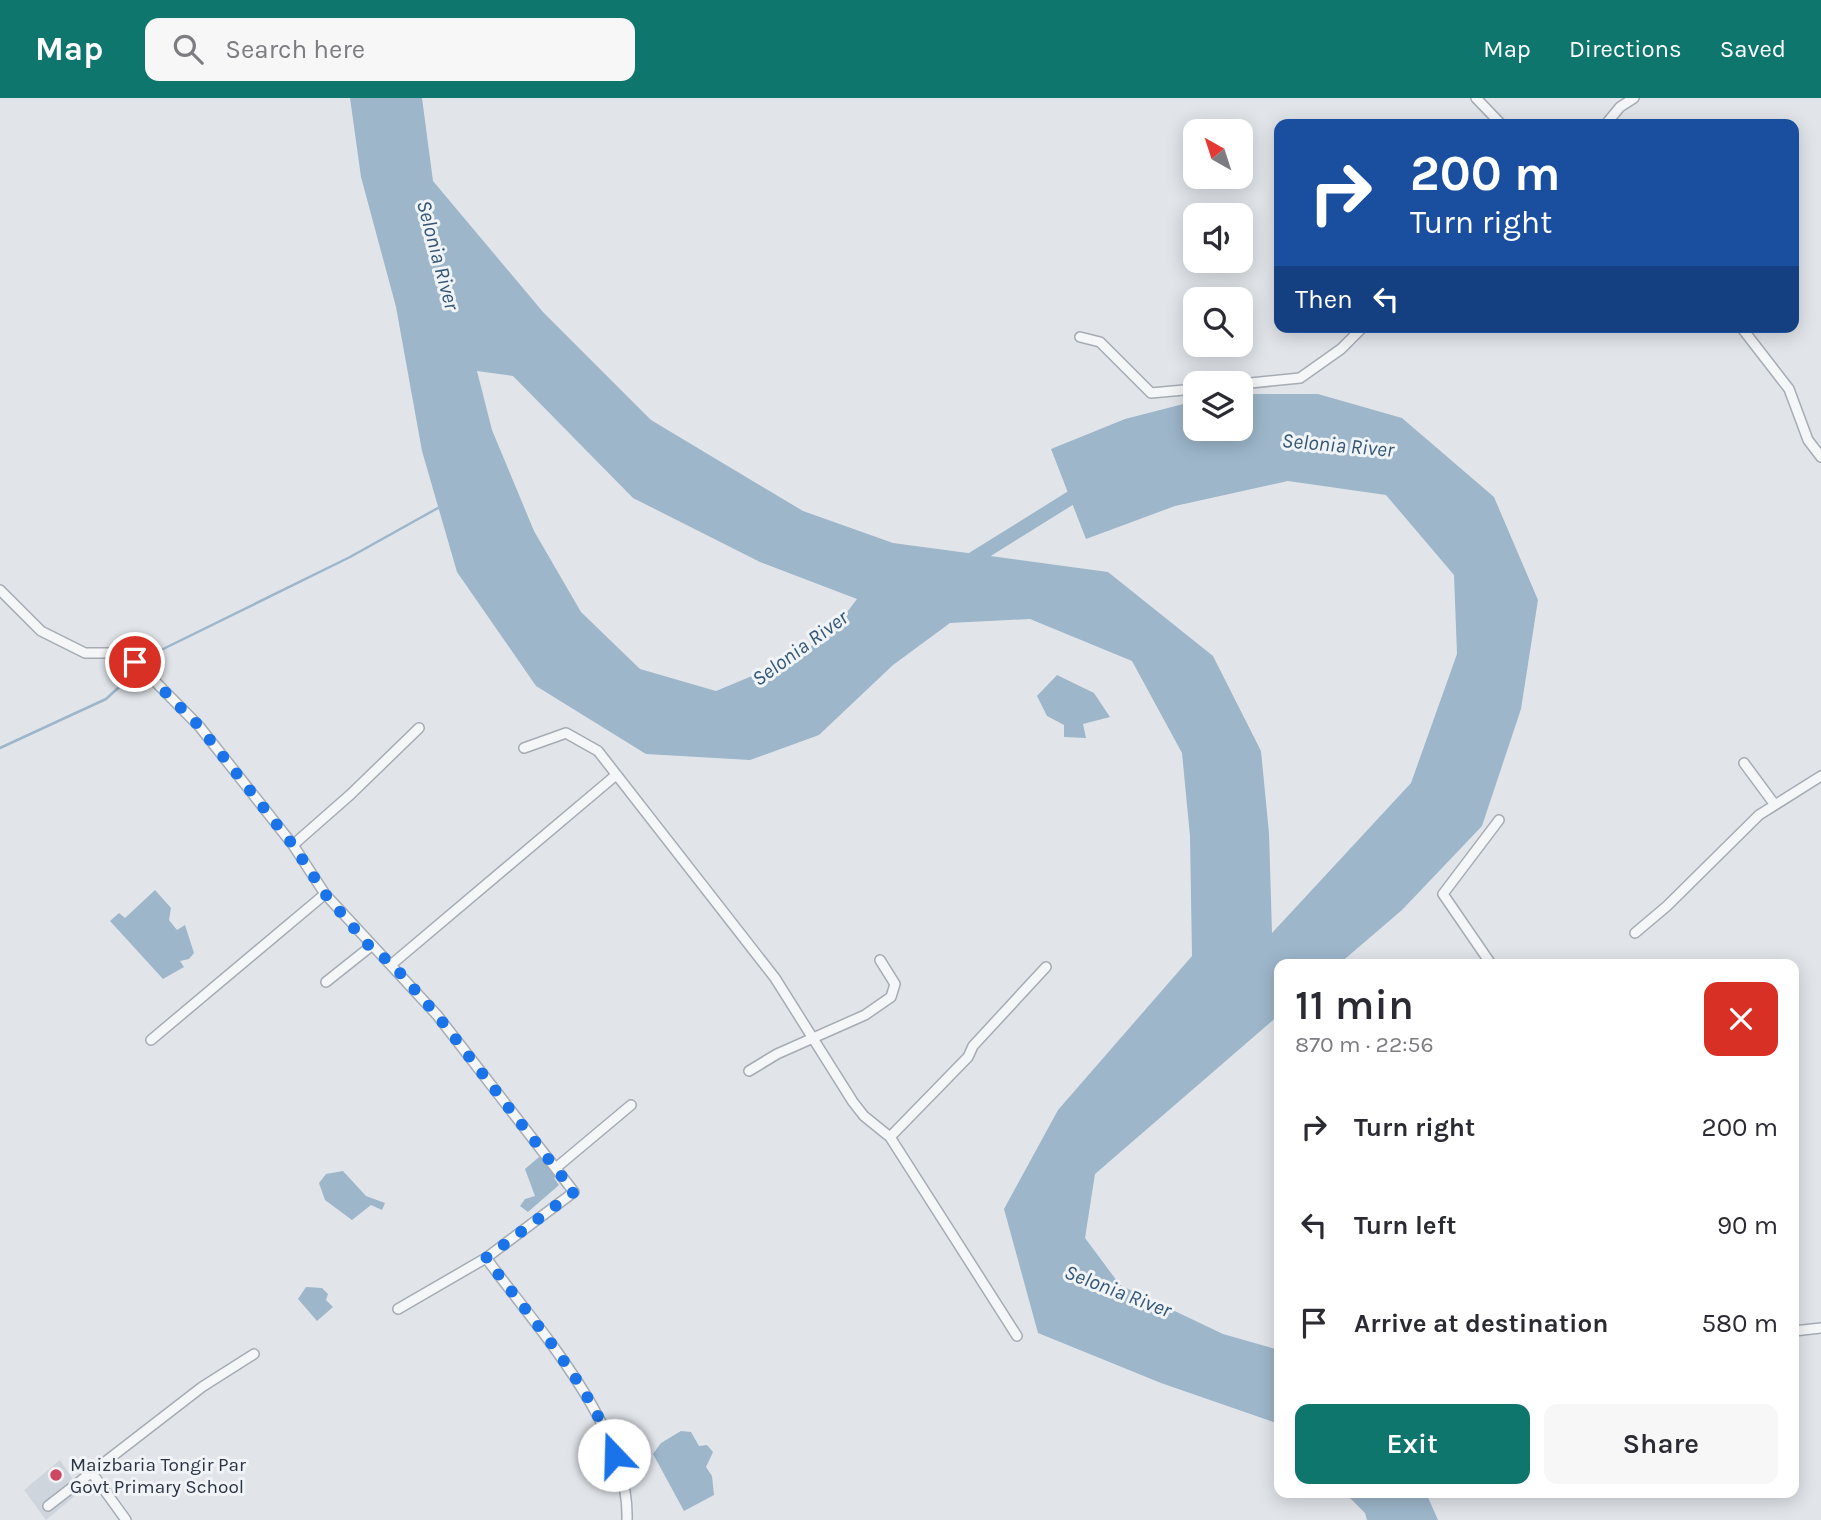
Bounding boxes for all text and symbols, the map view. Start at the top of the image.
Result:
search box [145,18,635,81]
text: Map [35,30,103,68]
icon: search [169,30,207,68]
text: Search here [225,34,365,65]
text: Map [1483,35,1531,63]
text: Directions [1569,35,1682,63]
text: Saved [1720,35,1786,63]
north arrow [1183,119,1253,189]
map controls [1183,119,1253,441]
text: 200 m [1410,145,1561,202]
icon: right [1295,147,1386,238]
water label: Selonia River [412,198,464,313]
button: sound [1183,203,1253,273]
text: Turn right [1410,204,1552,241]
icon: left [1367,280,1405,318]
text: Then [1295,284,1353,315]
button: search [1183,287,1253,357]
button: layers [1183,371,1253,441]
water label: Selonia River [1281,428,1396,462]
water label: Selonia River [747,605,853,691]
pin [105,632,165,692]
icon: arrive [116,643,154,681]
text: 11 min [1295,980,1414,1030]
button: close [1704,982,1778,1056]
text: 870 m · 22:56 [1295,1031,1434,1058]
icon: right [1295,1108,1333,1146]
text: Turn right [1354,1112,1475,1143]
text: 200 m [1702,1112,1778,1143]
icon: left [1295,1206,1333,1244]
text: Turn left [1354,1210,1456,1241]
text: 90 m [1717,1210,1778,1241]
water label: Selonia River [1061,1260,1176,1323]
icon: arrive [1295,1304,1333,1342]
text: Arrive at destination [1354,1308,1608,1339]
text: 580 m [1701,1308,1778,1339]
button: Exit [1295,1404,1530,1484]
button: Share [1544,1404,1778,1484]
position arrow [577,1418,651,1492]
place label: Maizbaria Tongir Par Govt Primary School [70,1454,246,1498]
marker: Maizbaria Tongir Par Govt Primary School [48,1467,64,1483]

